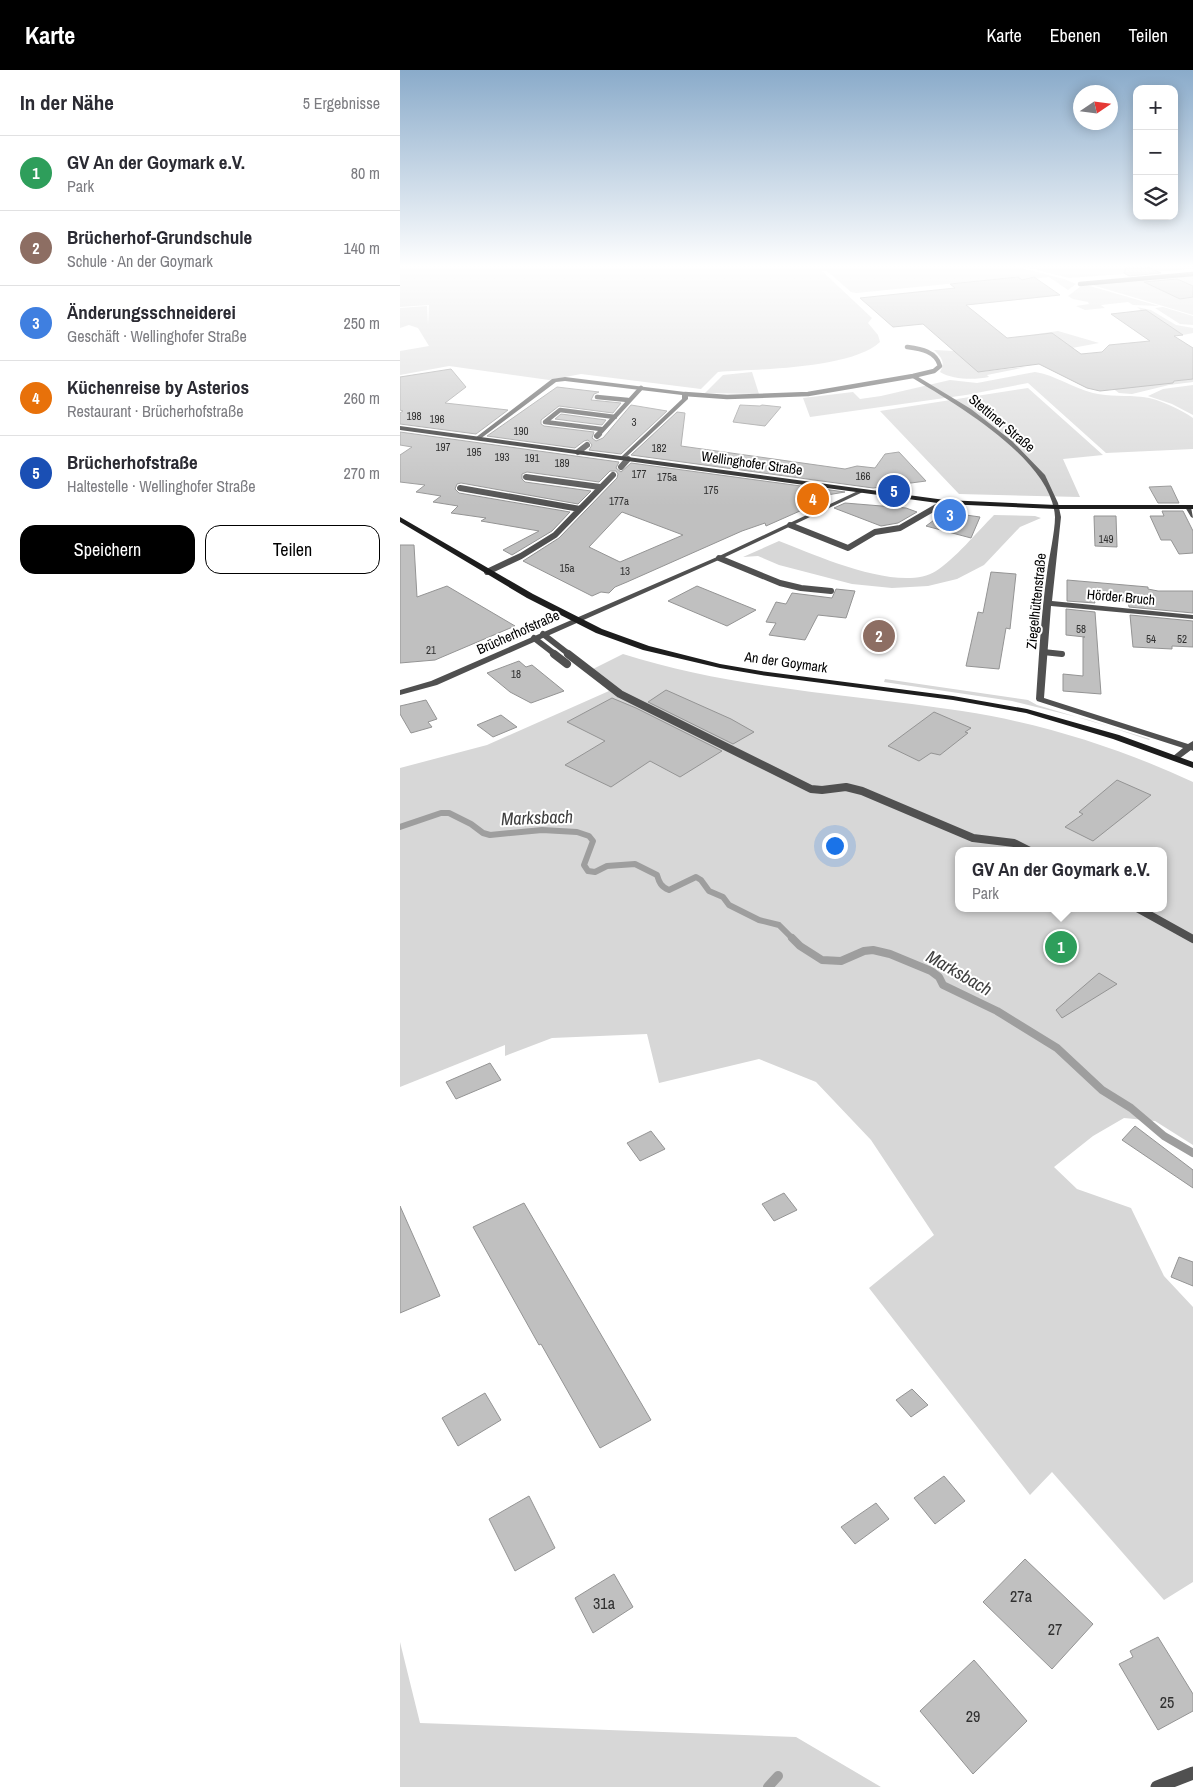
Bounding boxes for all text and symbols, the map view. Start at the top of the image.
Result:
text: Karte [25,19,75,51]
text: Karte [986,23,1022,48]
text: Ebenen [1050,23,1101,48]
text: Teilen [1129,23,1168,48]
north arrow [1073,85,1118,130]
map controls [1133,85,1178,220]
button: + [1133,85,1178,130]
text: In der Nähe [20,88,114,117]
text: 5 Ergebnisse [303,92,380,114]
button: − [1133,130,1178,175]
text: GV An der Goymark e.V. [67,149,245,175]
text: 1 [32,162,40,184]
text: 80 m [351,162,380,184]
text: Park [67,175,94,197]
button: layers [1133,175,1178,220]
text: Brücherhof-Grundschule [67,224,252,250]
text: 2 [32,237,40,259]
text: 140 m [344,237,380,259]
text: Schule · An der Goymark [67,250,213,272]
text: Änderungsschneiderei [67,299,236,325]
text: 3 [32,312,40,334]
text: 250 m [344,312,380,334]
text: Geschäft · Wellinghofer Straße [67,325,247,347]
text: Küchenreise by Asterios [67,374,249,400]
text: 4 [32,387,40,409]
text: 260 m [344,387,380,409]
street label: Stettiner Straße [965,390,1039,456]
text: Restaurant · Brücherhofstraße [67,400,243,422]
house number: 198 [406,409,422,423]
house number: 196 [429,412,445,426]
house number: 3 [631,415,637,429]
house number: 190 [513,424,529,438]
house number: 197 [435,440,451,454]
house number: 182 [651,441,667,455]
house number: 195 [466,445,482,459]
street label: Wellinghofer Straße [700,447,804,479]
text: Brücherhofstraße [67,449,198,475]
house number: 193 [494,450,510,464]
house number: 191 [524,451,540,465]
house number: 189 [554,456,570,470]
text: 5 [32,462,40,484]
text: 270 m [344,462,380,484]
house number: 177 [631,467,647,481]
house number: 166 [855,469,871,483]
house number: 175a [657,470,677,484]
pin: 5 [878,472,910,510]
text: Haltestelle · Wellinghofer Straße [67,475,256,497]
pin: 4 [797,480,829,518]
house number: 175 [703,483,719,497]
house number: 177a [609,494,629,508]
pin: 3 [934,496,966,534]
button: Speichern [20,525,195,574]
button: Teilen [205,525,380,574]
house number: 149 [1098,532,1114,546]
street label: Ziegelhüttenstraße [1022,552,1050,650]
house number: 15a [559,561,575,575]
house number: 13 [620,564,630,578]
street label: Hörder Bruch [1086,585,1156,609]
street label: Brücherhofstraße [474,606,562,658]
pin: 2 [863,617,895,655]
house number: 58 [1076,622,1086,636]
house number: 54 [1146,632,1156,646]
house number: 52 [1177,632,1187,646]
house number: 21 [426,643,436,657]
street label: An der Goymark [742,647,829,677]
house number: 18 [511,667,521,681]
water label: Marksbach [500,804,573,831]
your location [822,833,848,859]
popup [955,847,1167,912]
text: GV An der Goymark e.V. [972,856,1150,882]
text: Park [972,882,999,904]
pin: 1 [1045,928,1077,966]
water label: Marksbach [922,944,997,1001]
house number: 27a [1010,1585,1033,1607]
house number: 31a [593,1592,616,1614]
house number: 27 [1048,1618,1062,1640]
house number: 25 [1160,1691,1174,1713]
house number: 29 [966,1705,980,1727]

